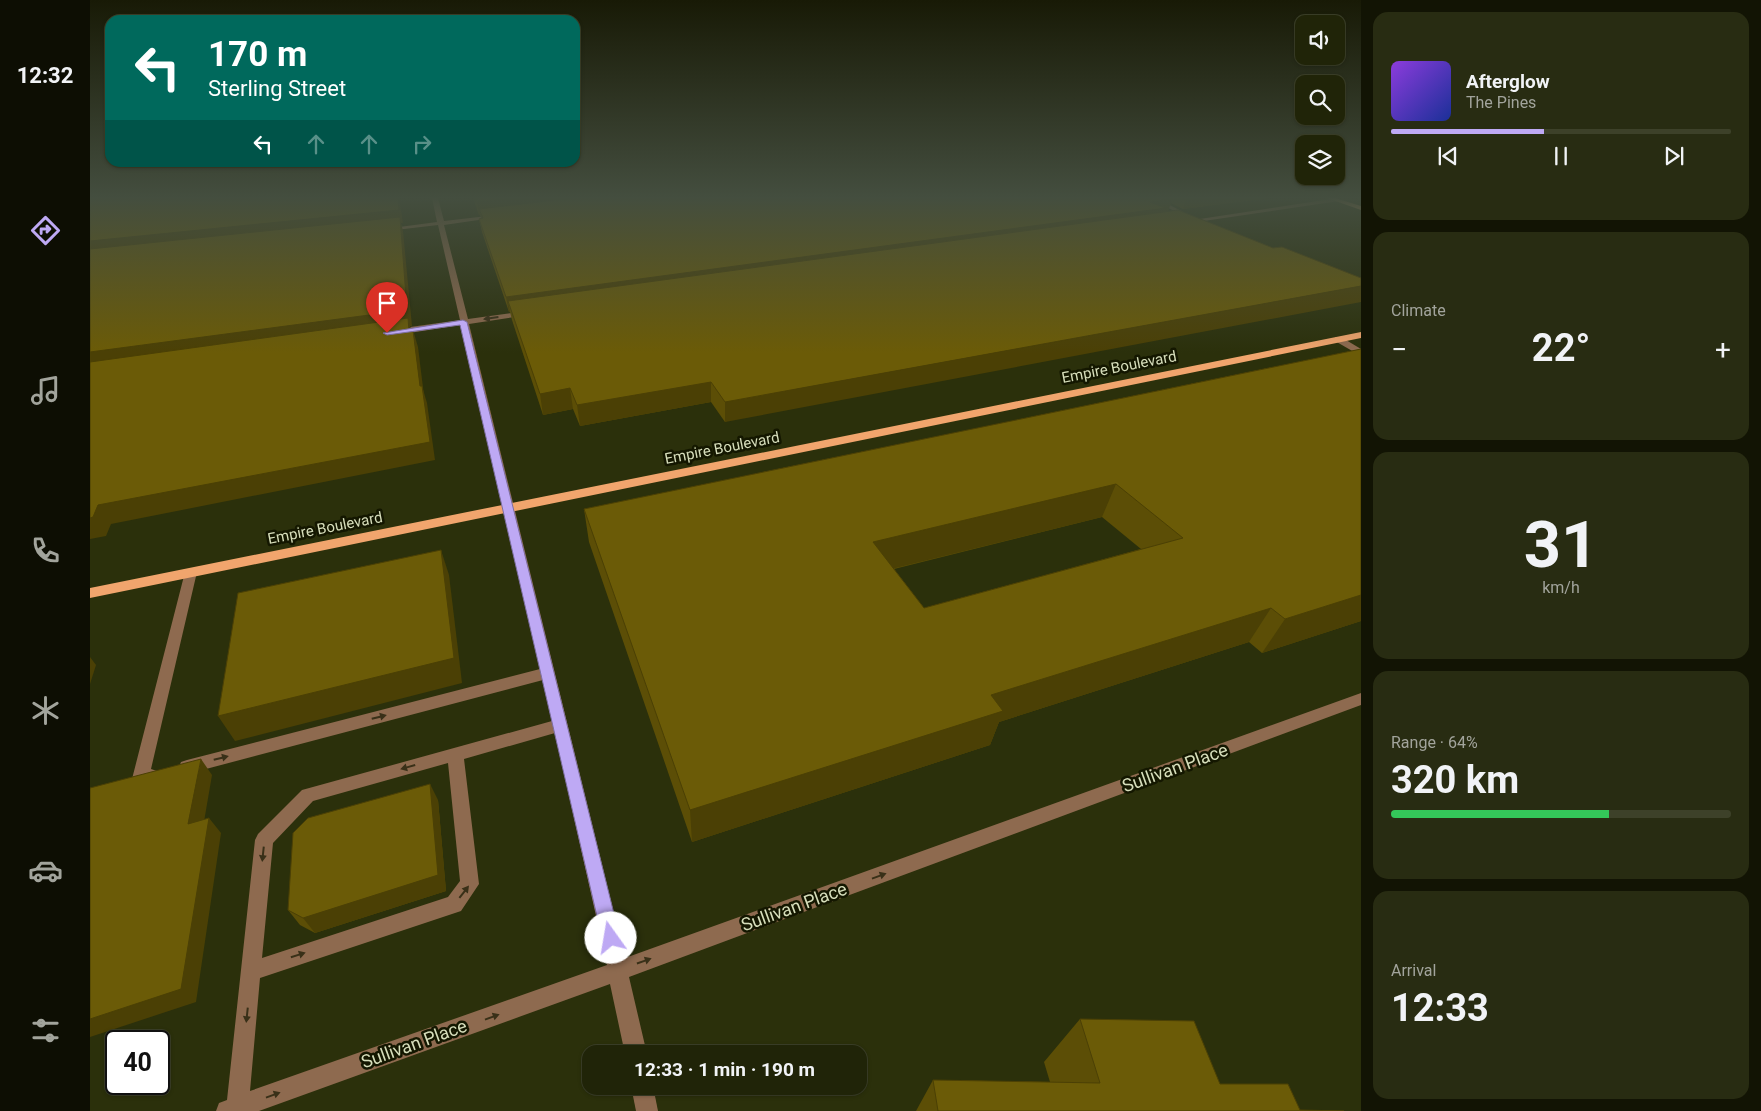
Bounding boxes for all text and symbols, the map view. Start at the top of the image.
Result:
map controls [1295,15,1345,185]
button: sound [1295,15,1345,65]
text: 170 m [208,34,307,75]
icon: left [125,35,190,100]
text: 12:32 [17,63,73,88]
text: Afterglow [1466,70,1550,93]
button: search [1295,75,1345,125]
text: Sterling Street [208,76,346,101]
text: The Pines [1466,93,1536,112]
icon: left [249,130,277,158]
icon: ahead [302,130,330,158]
icon: ahead [355,130,383,158]
icon: right [408,130,436,158]
button: layers [1295,135,1345,185]
icon: previous [1434,142,1462,170]
icon: pause [1547,142,1575,170]
icon: next [1660,142,1688,170]
icon: directions [28,213,63,248]
pin [366,282,408,333]
icon: arrive [373,289,401,317]
text: Climate [1391,301,1446,320]
one-way arrow [483,315,499,323]
text: 22° [1532,326,1590,370]
text: − [1391,333,1407,366]
text: + [1715,333,1731,366]
street label: Empire Boulevard [1060,347,1178,387]
icon: music [28,373,63,408]
street label: Empire Boulevard [663,428,781,468]
text: 31 [1524,507,1598,583]
street label: Empire Boulevard [266,508,384,548]
icon: phone [28,533,63,568]
text: km/h [1542,578,1580,597]
icon: climate [28,693,63,728]
one-way arrow [371,713,386,721]
text: Range · 64% [1391,733,1478,752]
street label: Sullivan Place [1119,739,1231,796]
one-way arrow [214,754,229,762]
text: 320 km [1391,758,1519,802]
one-way arrow [401,764,416,772]
one-way arrow [259,846,267,862]
icon: car [28,853,63,888]
one-way arrow [872,872,887,879]
street label: Sullivan Place [738,878,850,935]
one-way arrow [458,886,469,899]
position arrow [584,911,636,963]
one-way arrow [291,951,306,959]
one-way arrow [637,957,652,965]
text: Arrival [1391,961,1436,980]
text: 12:33 [1391,986,1489,1030]
one-way arrow [243,1008,251,1024]
icon: filters [28,1013,63,1048]
one-way arrow [484,1013,499,1020]
street label: Sullivan Place [358,1015,470,1072]
speed limit sign: 40 [105,1030,170,1095]
text: 12:33 · 1 min · 190 m [634,1058,815,1081]
one-way arrow [265,1091,280,1098]

